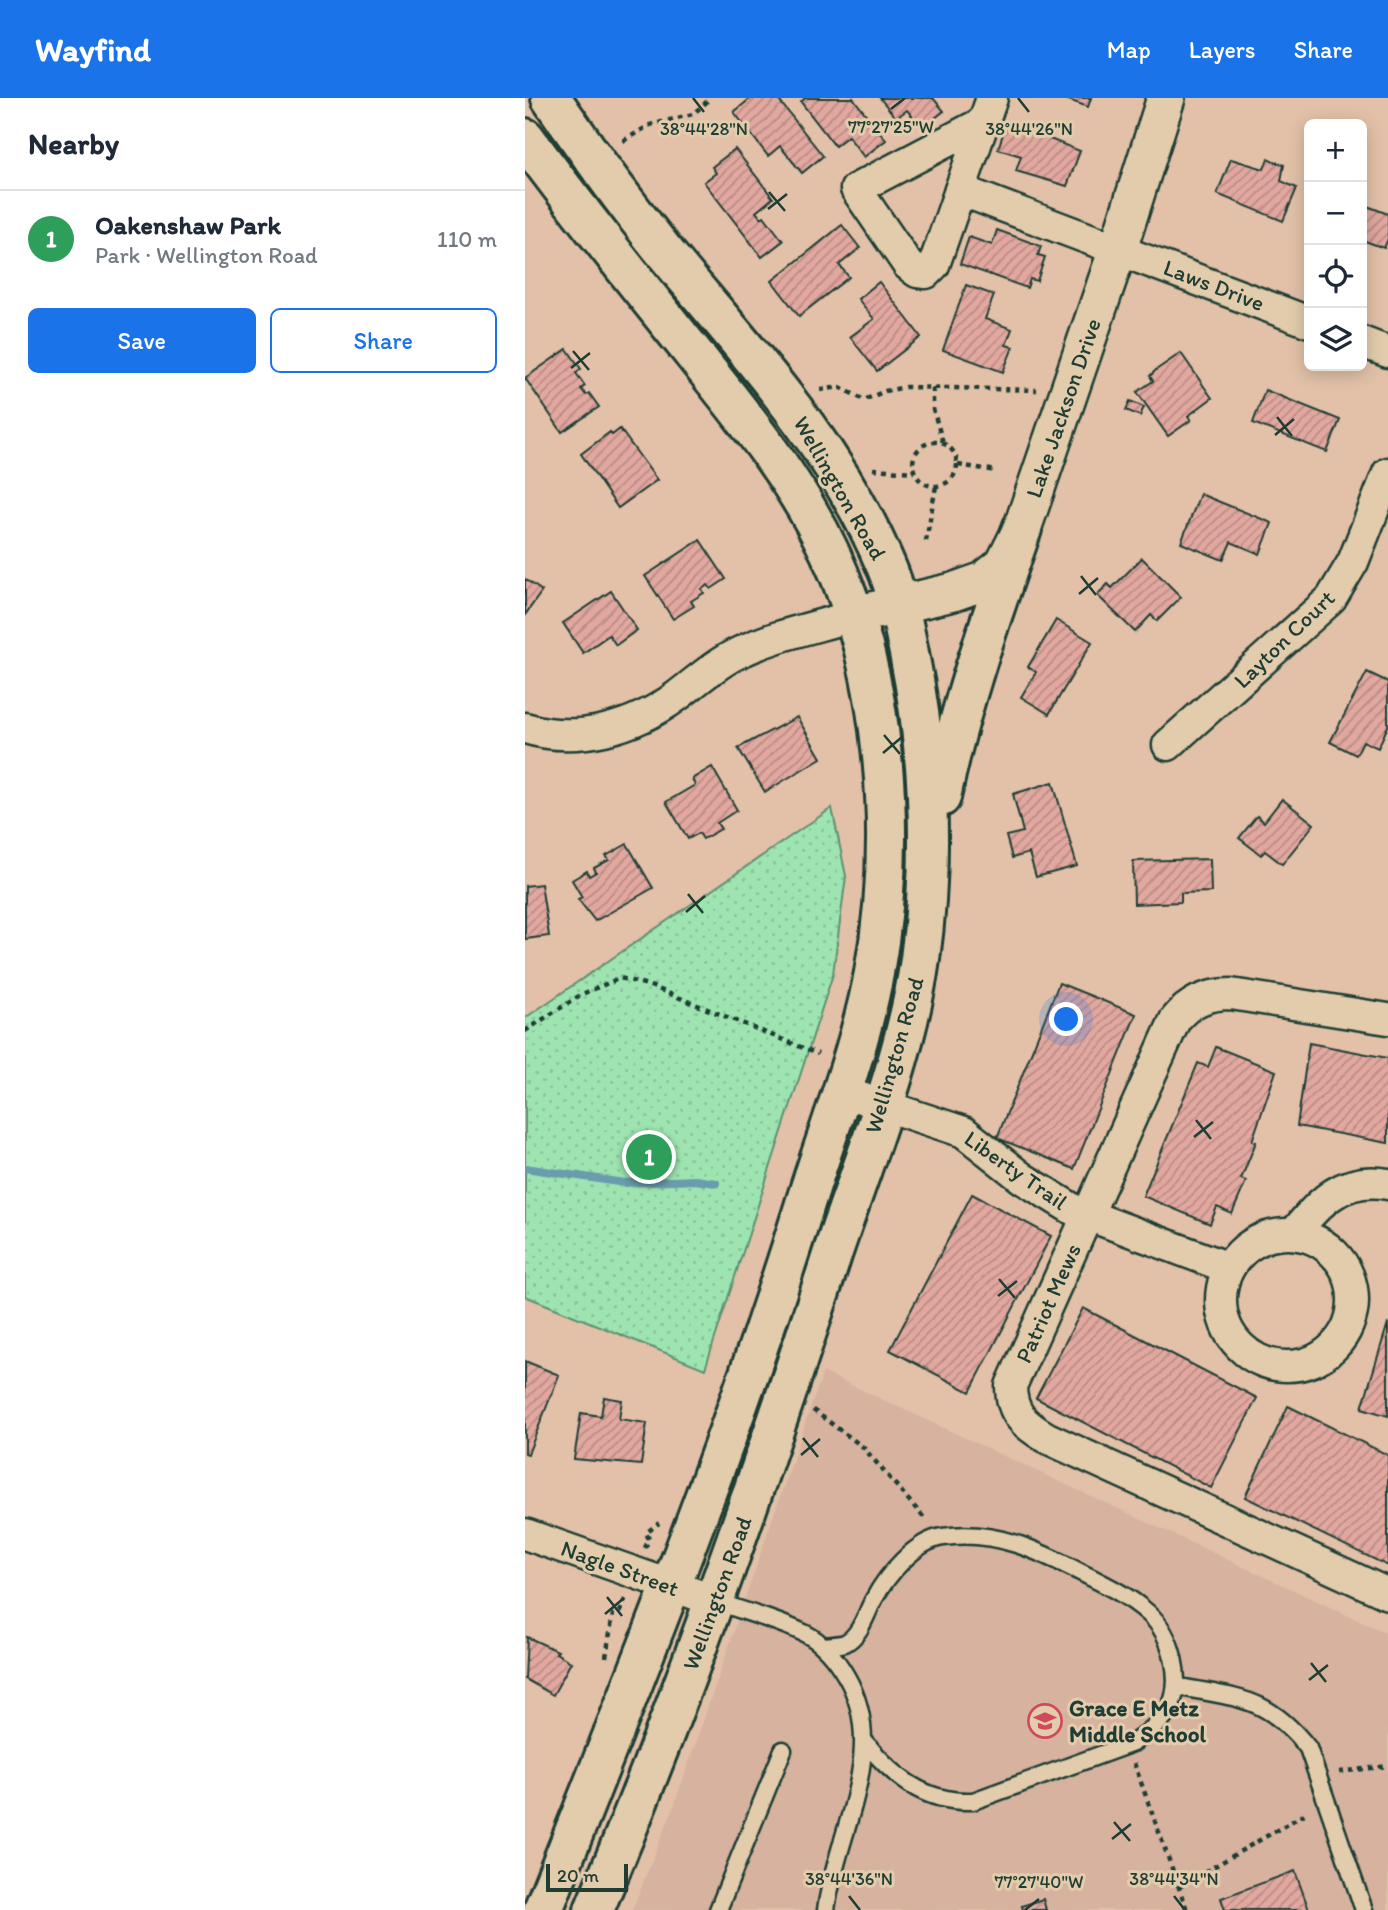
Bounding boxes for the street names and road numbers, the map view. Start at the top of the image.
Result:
street label: Laws Drive [1160,253,1268,317]
street label: Lake Jackson Drive [1019,315,1107,501]
street label: Wellington Road [787,411,893,565]
street label: Layton Court [1228,584,1341,694]
street label: Wellington Road [858,973,930,1137]
street label: Liberty Trail [959,1124,1073,1216]
street label: Patriot Mews [1009,1239,1087,1367]
street label: Wellington Road [676,1512,758,1674]
street label: Nagle Street [557,1534,683,1602]

